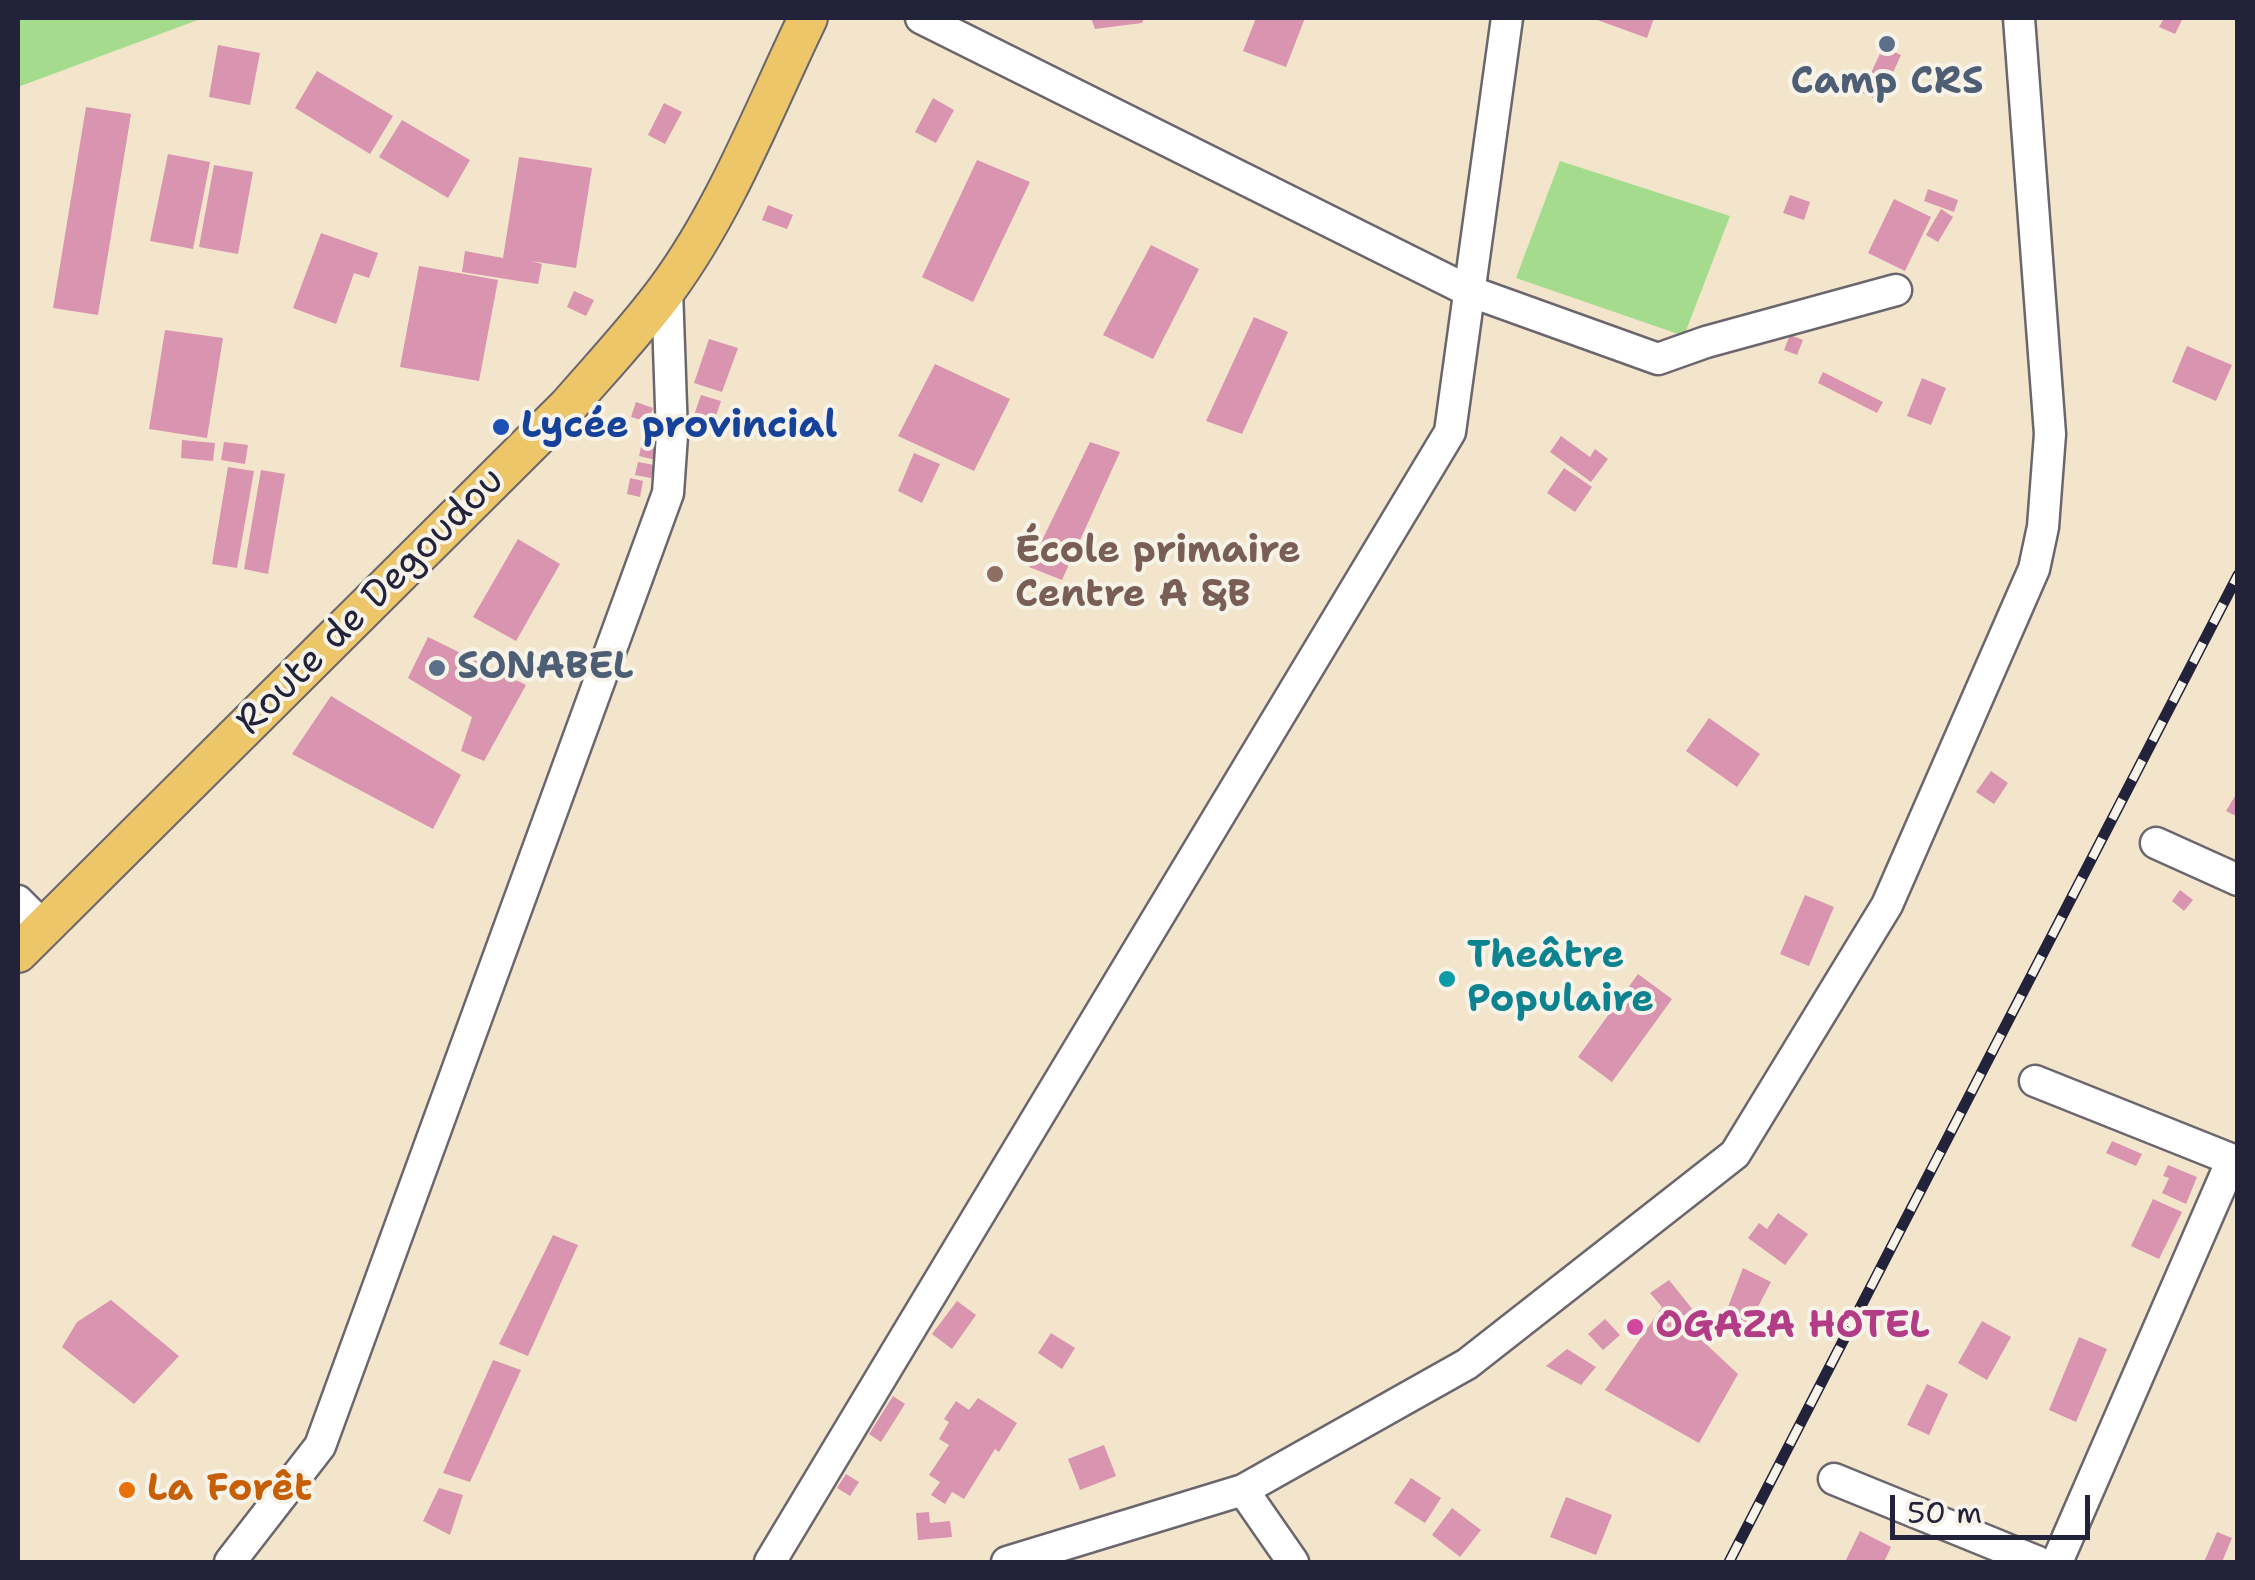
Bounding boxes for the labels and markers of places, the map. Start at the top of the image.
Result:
marker: Camp CRS [1876,33,1898,55]
place label: Camp CRS [1791,60,1983,106]
place label: Lycée provincial [521,404,837,450]
marker: Lycée provincial [490,416,512,438]
place label: École primaire Centre A &B [1015,529,1301,618]
marker: École primaire Centre A &B [984,563,1006,585]
place label: SONABEL [457,645,633,691]
marker: SONABEL [426,657,448,679]
place label: Theâtre Populaire [1467,934,1654,1024]
marker: Theâtre Populaire [1436,968,1458,990]
place label: OGAZA HOTEL [1655,1304,1930,1350]
marker: OGAZA HOTEL [1624,1316,1646,1338]
place label: La Forêt [147,1467,312,1513]
marker: La Forêt [116,1479,138,1501]

